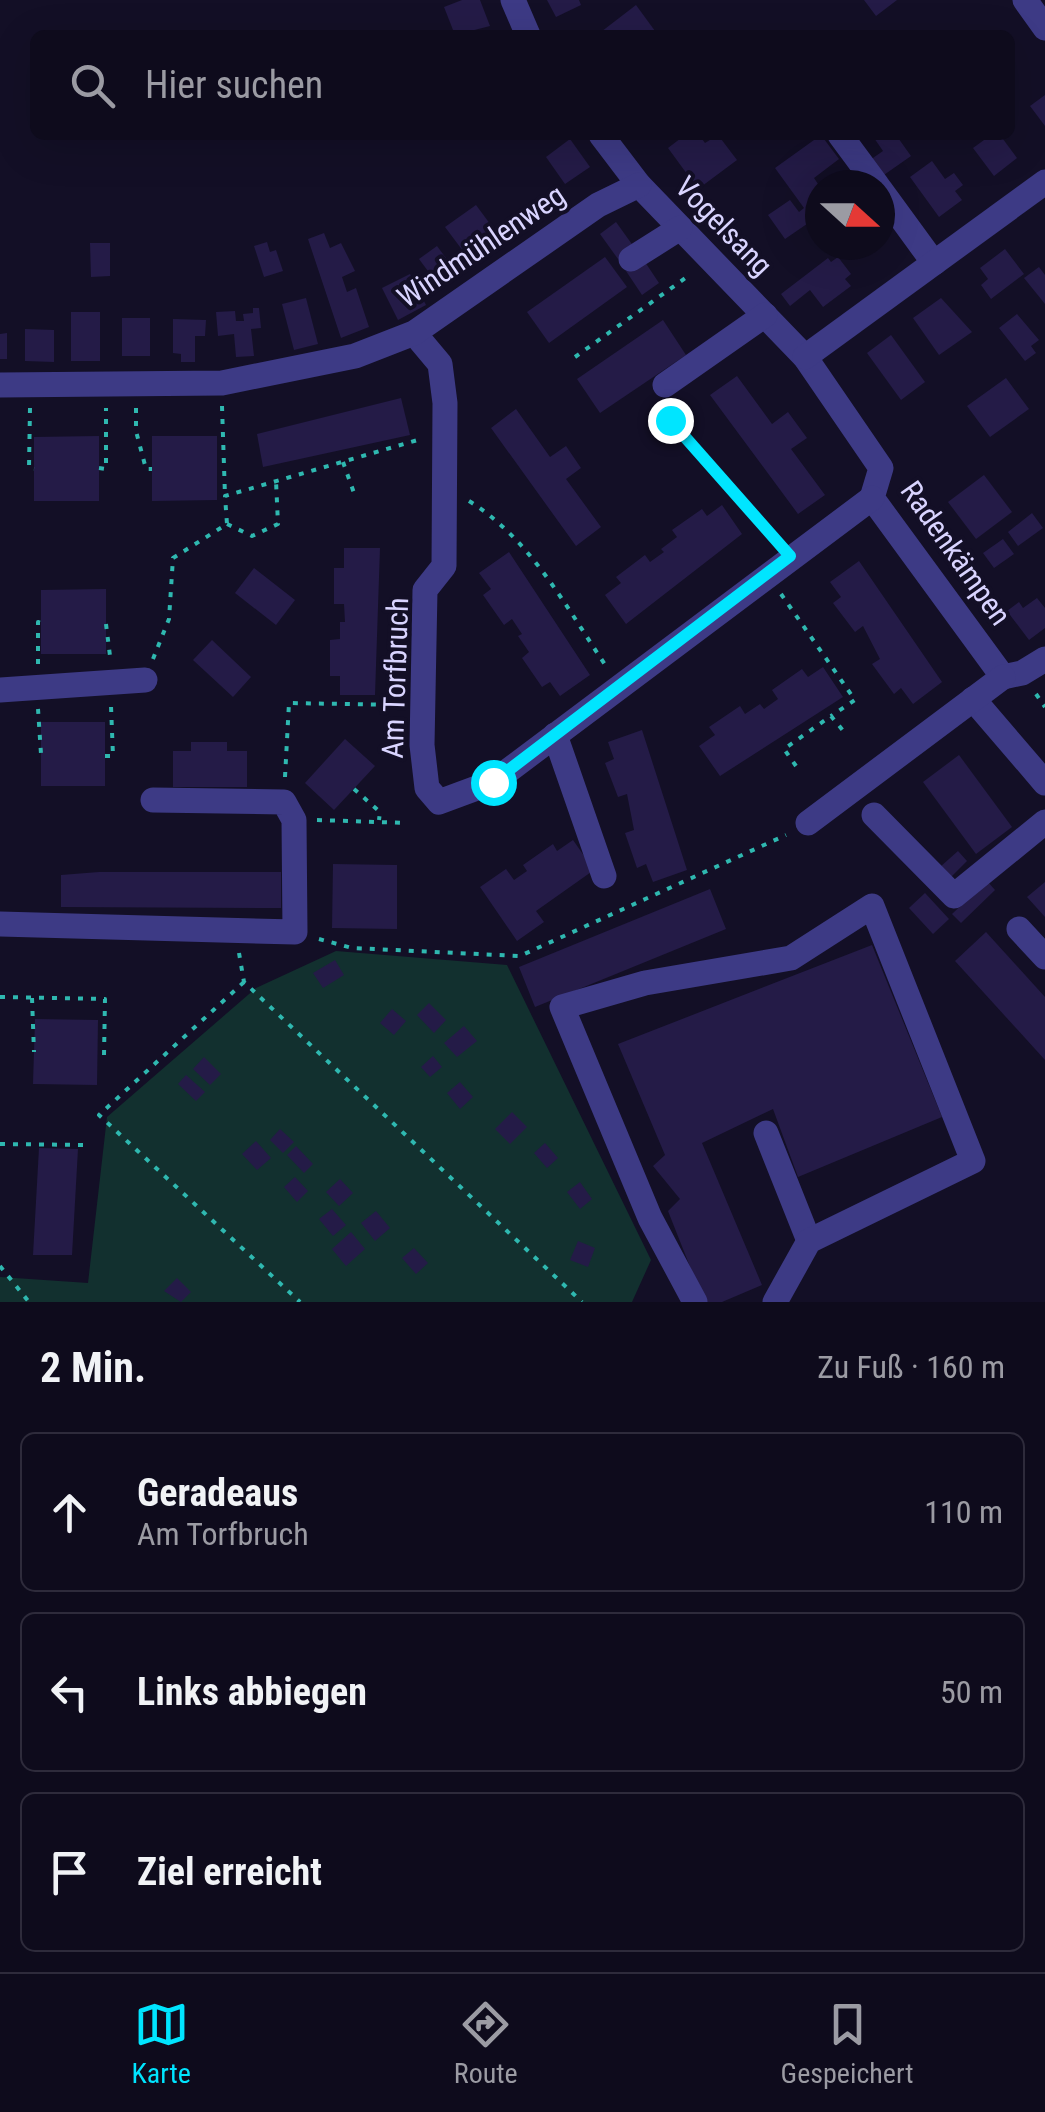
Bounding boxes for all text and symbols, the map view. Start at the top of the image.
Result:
search box [30,30,1015,140]
icon: search [65,58,120,113]
text: Hier suchen [145,63,323,107]
street label: Vogelsang [668,169,780,283]
north arrow [805,170,895,260]
street label: Windmühlenweg [391,177,571,315]
route end [648,398,694,444]
street label: Radenkämpen [894,474,1018,632]
street label: Am Torfbruch [375,597,415,759]
route start [471,760,517,806]
text: 2 Min. [40,1343,146,1392]
text: Zu Fuß · 160 m [817,1348,1005,1386]
text: Geradeaus [137,1471,298,1515]
icon: ahead [42,1485,97,1540]
text: 110 m [924,1493,1003,1531]
text: Am Torfbruch [137,1515,309,1553]
icon: left [42,1665,97,1720]
text: Links abbiegen [137,1670,367,1714]
text: 50 m [940,1673,1003,1711]
icon: arrive [42,1845,97,1900]
text: Ziel erreicht [137,1850,322,1894]
tab: Karte [131,1997,191,2090]
tab: Route [454,1997,518,2090]
tab: Gespeichert [781,1997,914,2090]

